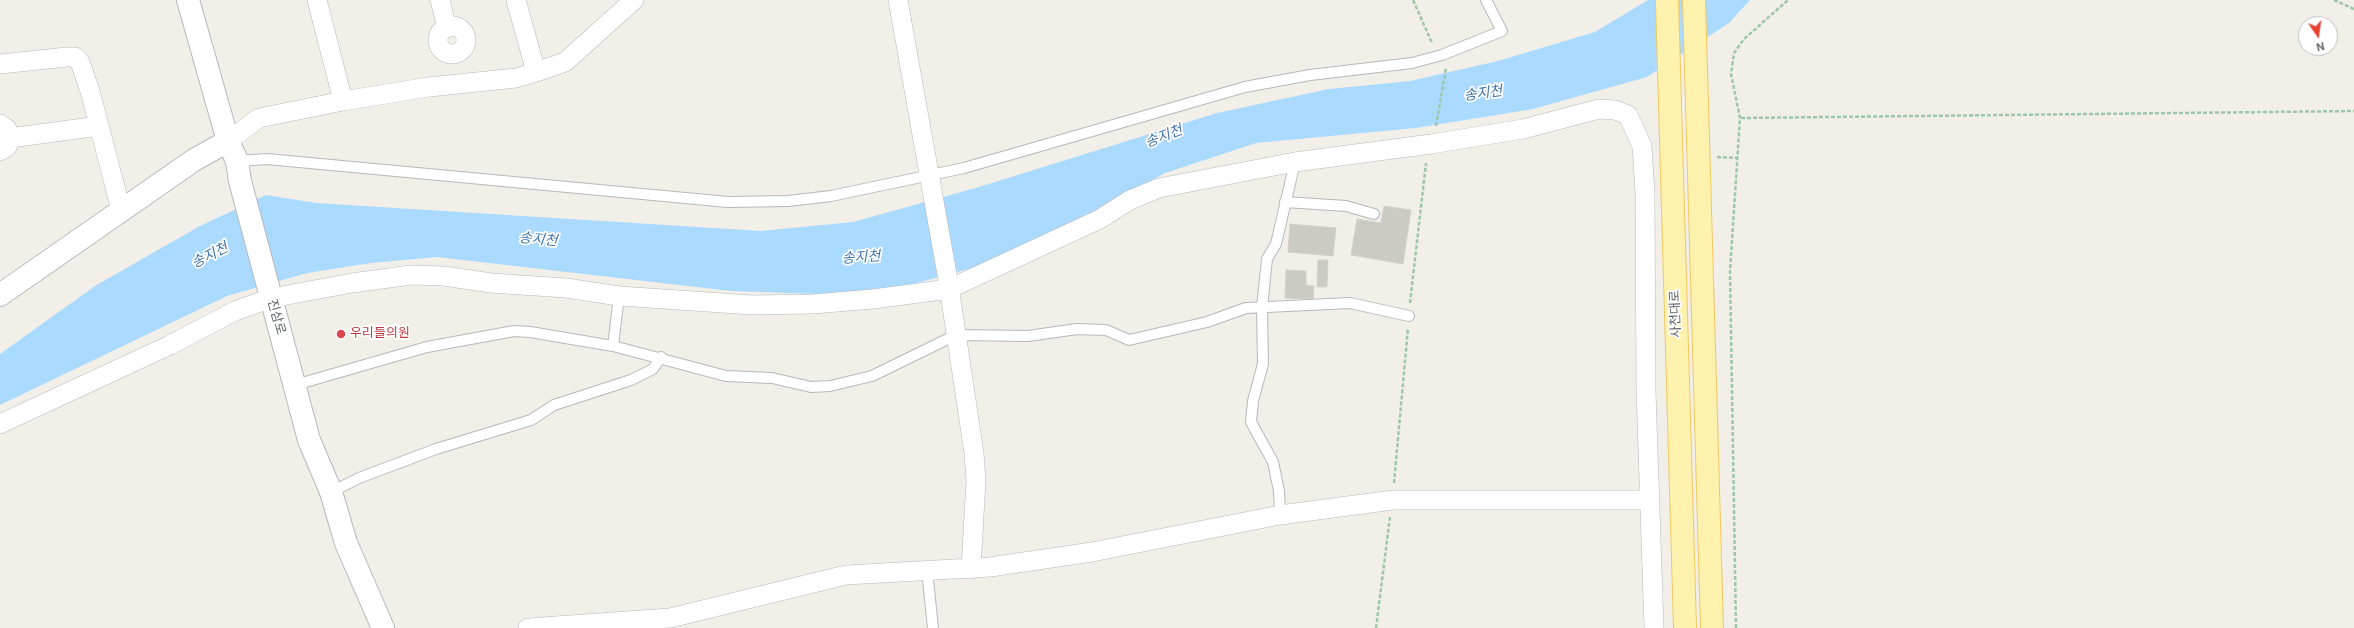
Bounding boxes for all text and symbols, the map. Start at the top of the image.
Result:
north arrow [2298,16,2338,56]
text: N [2315,39,2326,54]
water label: 송지천 [1463,83,1503,105]
water label: 송지천 [1143,122,1185,152]
water label: 송지천 [518,230,558,250]
water label: 송지천 [189,240,231,272]
water label: 송지천 [841,248,881,268]
street label: 사천대로 [1667,290,1685,338]
street label: 진삼로 [264,298,288,336]
place label: 우리들의원 [350,326,410,342]
marker: 우리들의원 [335,328,347,340]

